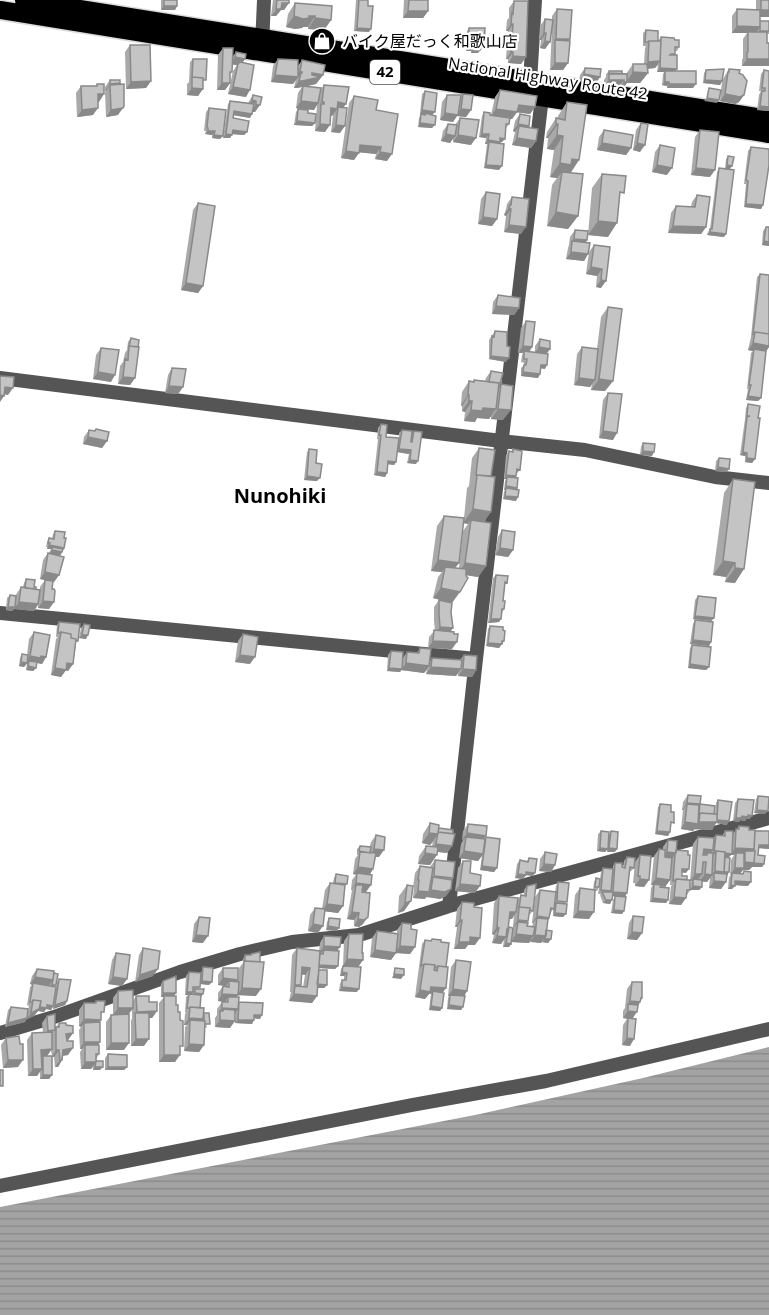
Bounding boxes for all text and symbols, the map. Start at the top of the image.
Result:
shop icon: バイク屋だっく和歌山店 [307,26,337,56]
place label: バイク屋だっく和歌山店 [342,30,518,52]
street label: National Highway Route 42 [447,51,649,105]
road number: 42 [370,60,400,84]
district label: Nunohiki [234,482,326,509]

